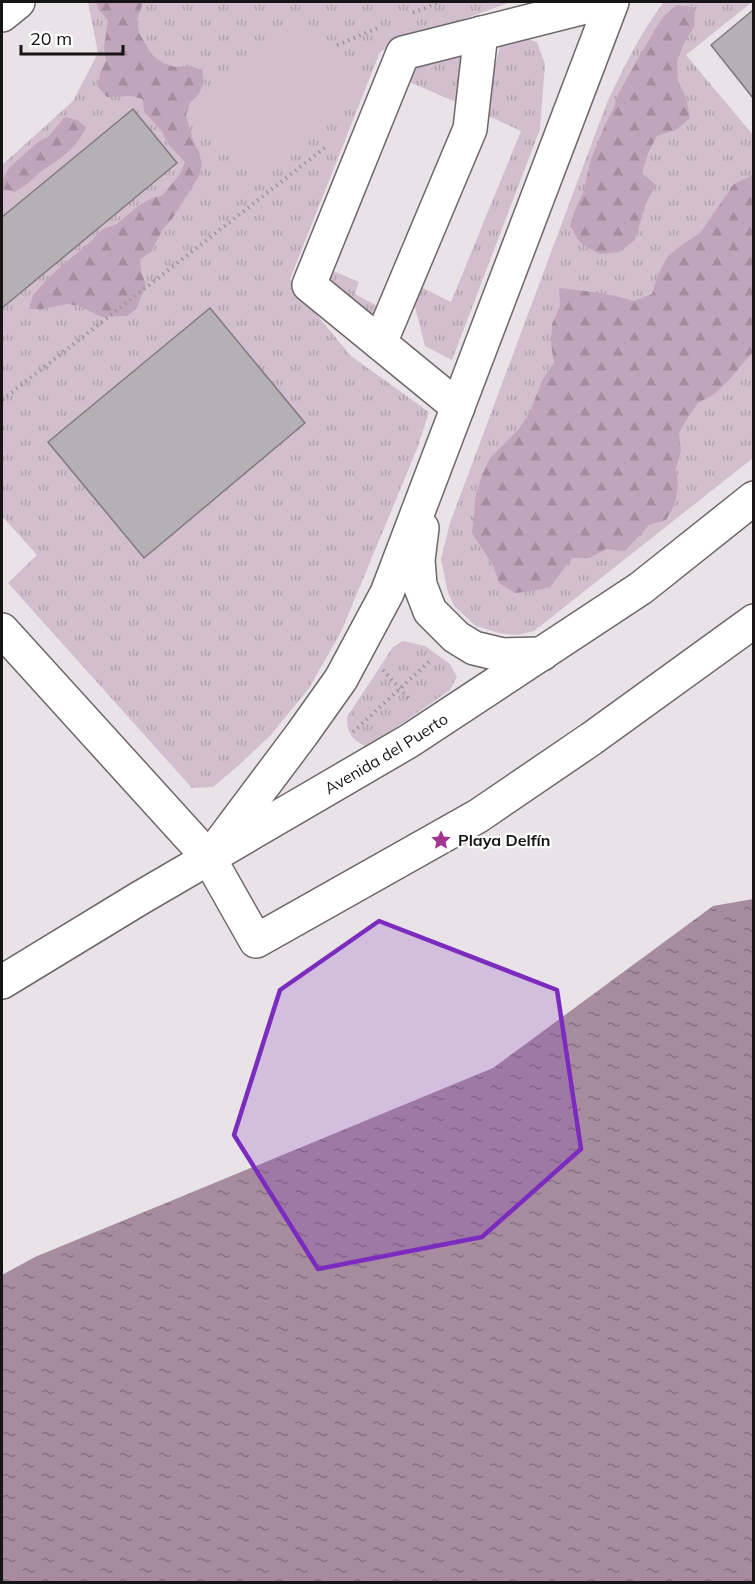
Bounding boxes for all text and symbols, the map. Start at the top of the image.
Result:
scale bar [21,18,123,56]
text: 20 m [30,27,72,50]
street label: Avenida del Puerto [321,708,451,798]
place icon: Playa Delfín [429,828,453,852]
place label: Playa Delfín [458,830,550,850]

